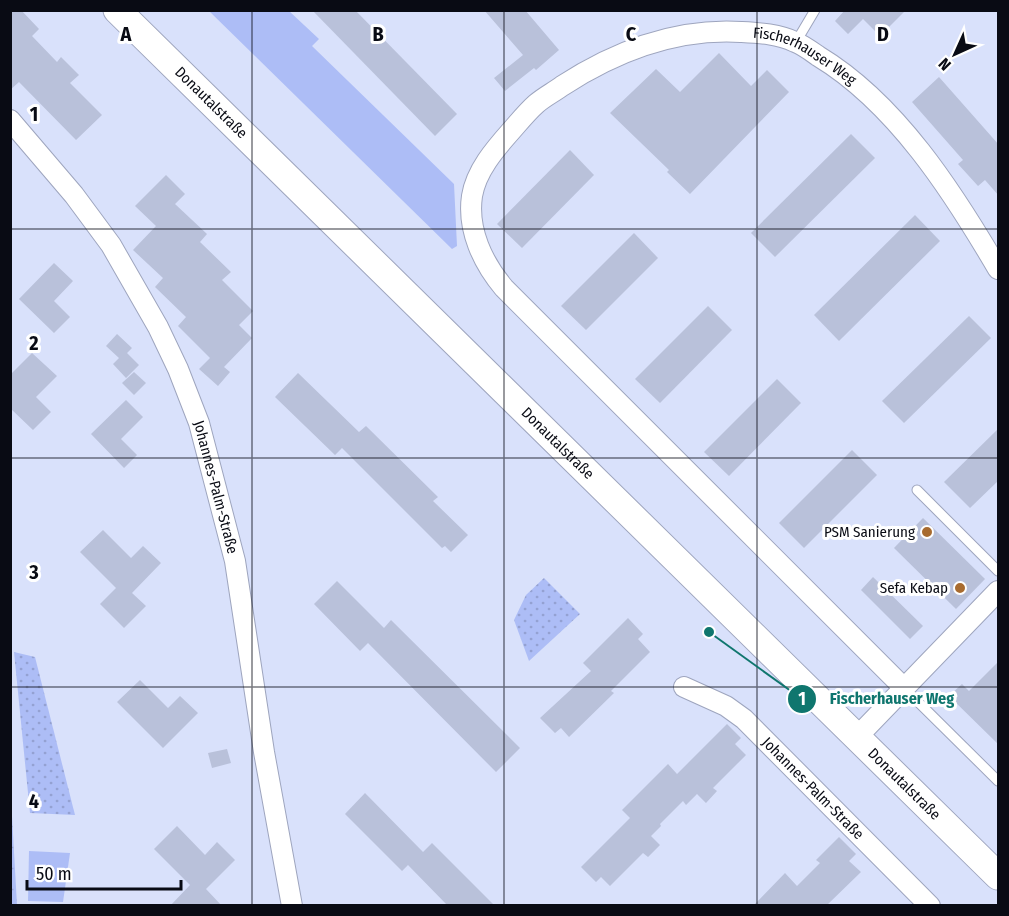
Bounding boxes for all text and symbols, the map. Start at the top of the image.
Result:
text: A [120,22,133,46]
text: B [372,22,384,46]
text: C [626,22,637,46]
text: D [877,22,889,46]
street label: Fischerhauser Weg [753,24,860,89]
north arrow [925,24,985,84]
text: N [935,54,955,74]
street label: Donautalstraße [171,63,251,142]
text: 1 [30,102,38,126]
text: 2 [28,331,39,355]
street label: Donautalstraße [518,404,598,483]
street label: Johannes-Palm-Straße [190,418,242,556]
place label: PSM Sanierung [824,523,915,541]
marker: PSM Sanierung [920,525,934,539]
text: 3 [28,560,39,584]
place label: Sefa Kebap [880,579,948,597]
marker: Sefa Kebap [953,581,967,595]
callout: Fischerhauser Weg [787,682,966,716]
text: 1 [798,688,806,710]
text: Fischerhauser Weg [830,689,954,708]
street label: Johannes-Palm-Straße [758,733,868,843]
street label: Donautalstraße [864,744,944,823]
text: 4 [29,789,39,813]
scale bar [27,853,182,891]
text: 50 m [36,863,72,885]

